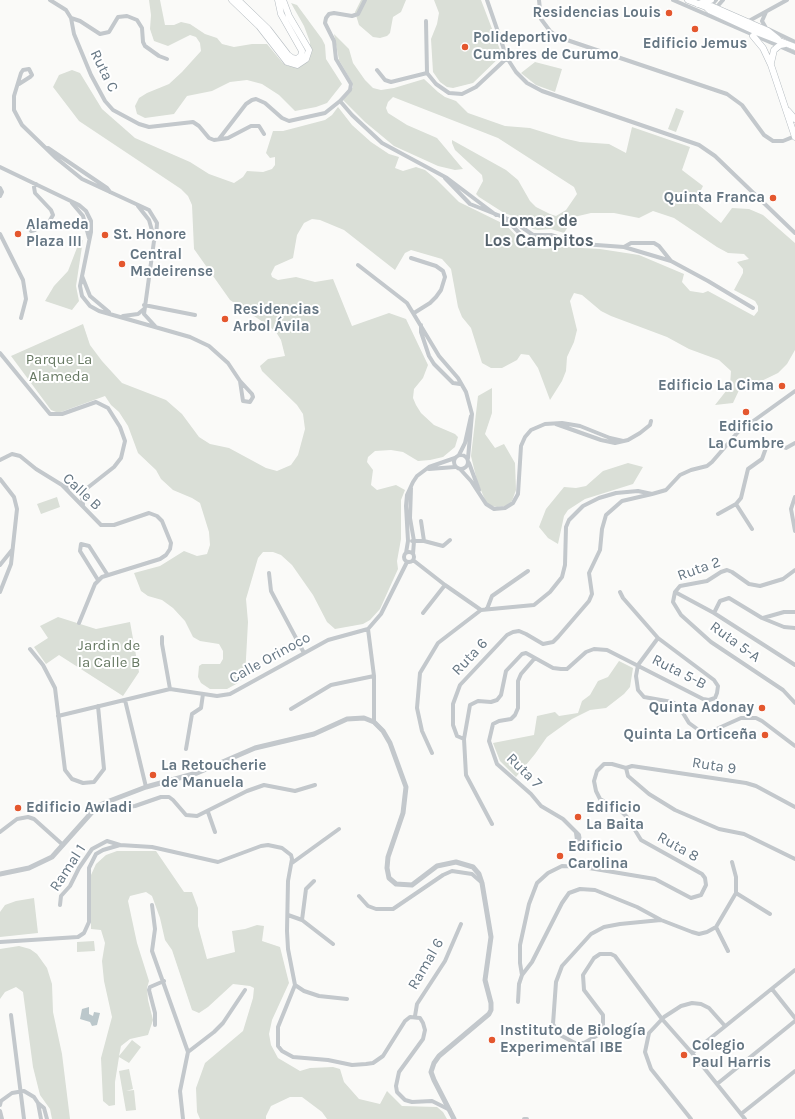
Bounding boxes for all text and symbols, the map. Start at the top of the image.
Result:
place label: Residencias Louis [533,4,661,22]
marker: Residencias Louis [664,8,674,18]
marker: Edificio Jemus [690,24,700,34]
place label: Polideportivo Cumbres de Curumo [473,29,619,64]
place label: Edificio Jemus [643,35,747,53]
marker: Polideportivo Cumbres de Curumo [460,42,470,52]
street label: Ruta C [86,47,122,95]
place label: Quinta Franca [664,189,765,207]
marker: Quinta Franca [768,193,778,203]
district label: Lomas de Los Campitos [484,211,594,251]
place label: Alameda Plaza III [26,216,89,251]
place label: St. Honore [113,226,186,244]
marker: Alameda Plaza III [13,229,23,239]
marker: St. Honore [100,230,110,240]
place label: Central Madeirense [130,246,213,281]
marker: Central Madeirense [117,259,127,269]
place label: Residencias Arbol Ávila [233,301,319,336]
marker: Residencias Arbol Ávila [220,314,230,324]
park label: Parque La Alameda [26,351,92,386]
place label: Edificio La Cima [658,377,774,395]
marker: Edificio La Cima [777,381,787,391]
marker: Edificio La Cumbre [741,407,751,417]
place label: Edificio La Cumbre [708,418,784,453]
street label: Calle B [59,470,105,514]
street label: Ruta 2 [675,553,723,585]
street label: Ruta 5-A [706,618,764,666]
street label: Calle Orinoco [226,628,314,688]
street label: Ruta 6 [448,635,492,679]
park label: Jardin de la Calle B [78,637,140,672]
street label: Ruta 5-B [649,651,709,693]
place label: Quinta Adonay [649,699,754,717]
marker: Quinta Adonay [757,703,767,713]
place label: Quinta La Orticeña [624,726,757,744]
marker: Quinta La Orticeña [760,730,770,740]
street label: Ruta 7 [503,750,545,792]
street label: Ruta 9 [691,754,737,778]
place label: La Retoucherie de Manuela [161,757,266,792]
marker: La Retoucherie de Manuela [148,770,158,780]
place label: Edificio Awladi [26,799,132,817]
place label: Edificio La Baita [586,799,644,834]
marker: Edificio Awladi [13,803,23,813]
marker: Edificio La Baita [573,812,583,822]
street label: Ruta 8 [654,828,702,866]
place label: Edificio Carolina [568,838,628,873]
street label: Ramal 1 [46,841,90,895]
marker: Edificio Carolina [555,851,565,861]
street label: Ramal 6 [404,935,448,993]
place label: Instituto de Biología Experimental IBE [500,1022,646,1057]
marker: Instituto de Biología Experimental IBE [487,1035,497,1045]
place label: Colegio Paul Harris [692,1037,771,1072]
marker: Colegio Paul Harris [679,1050,689,1060]

